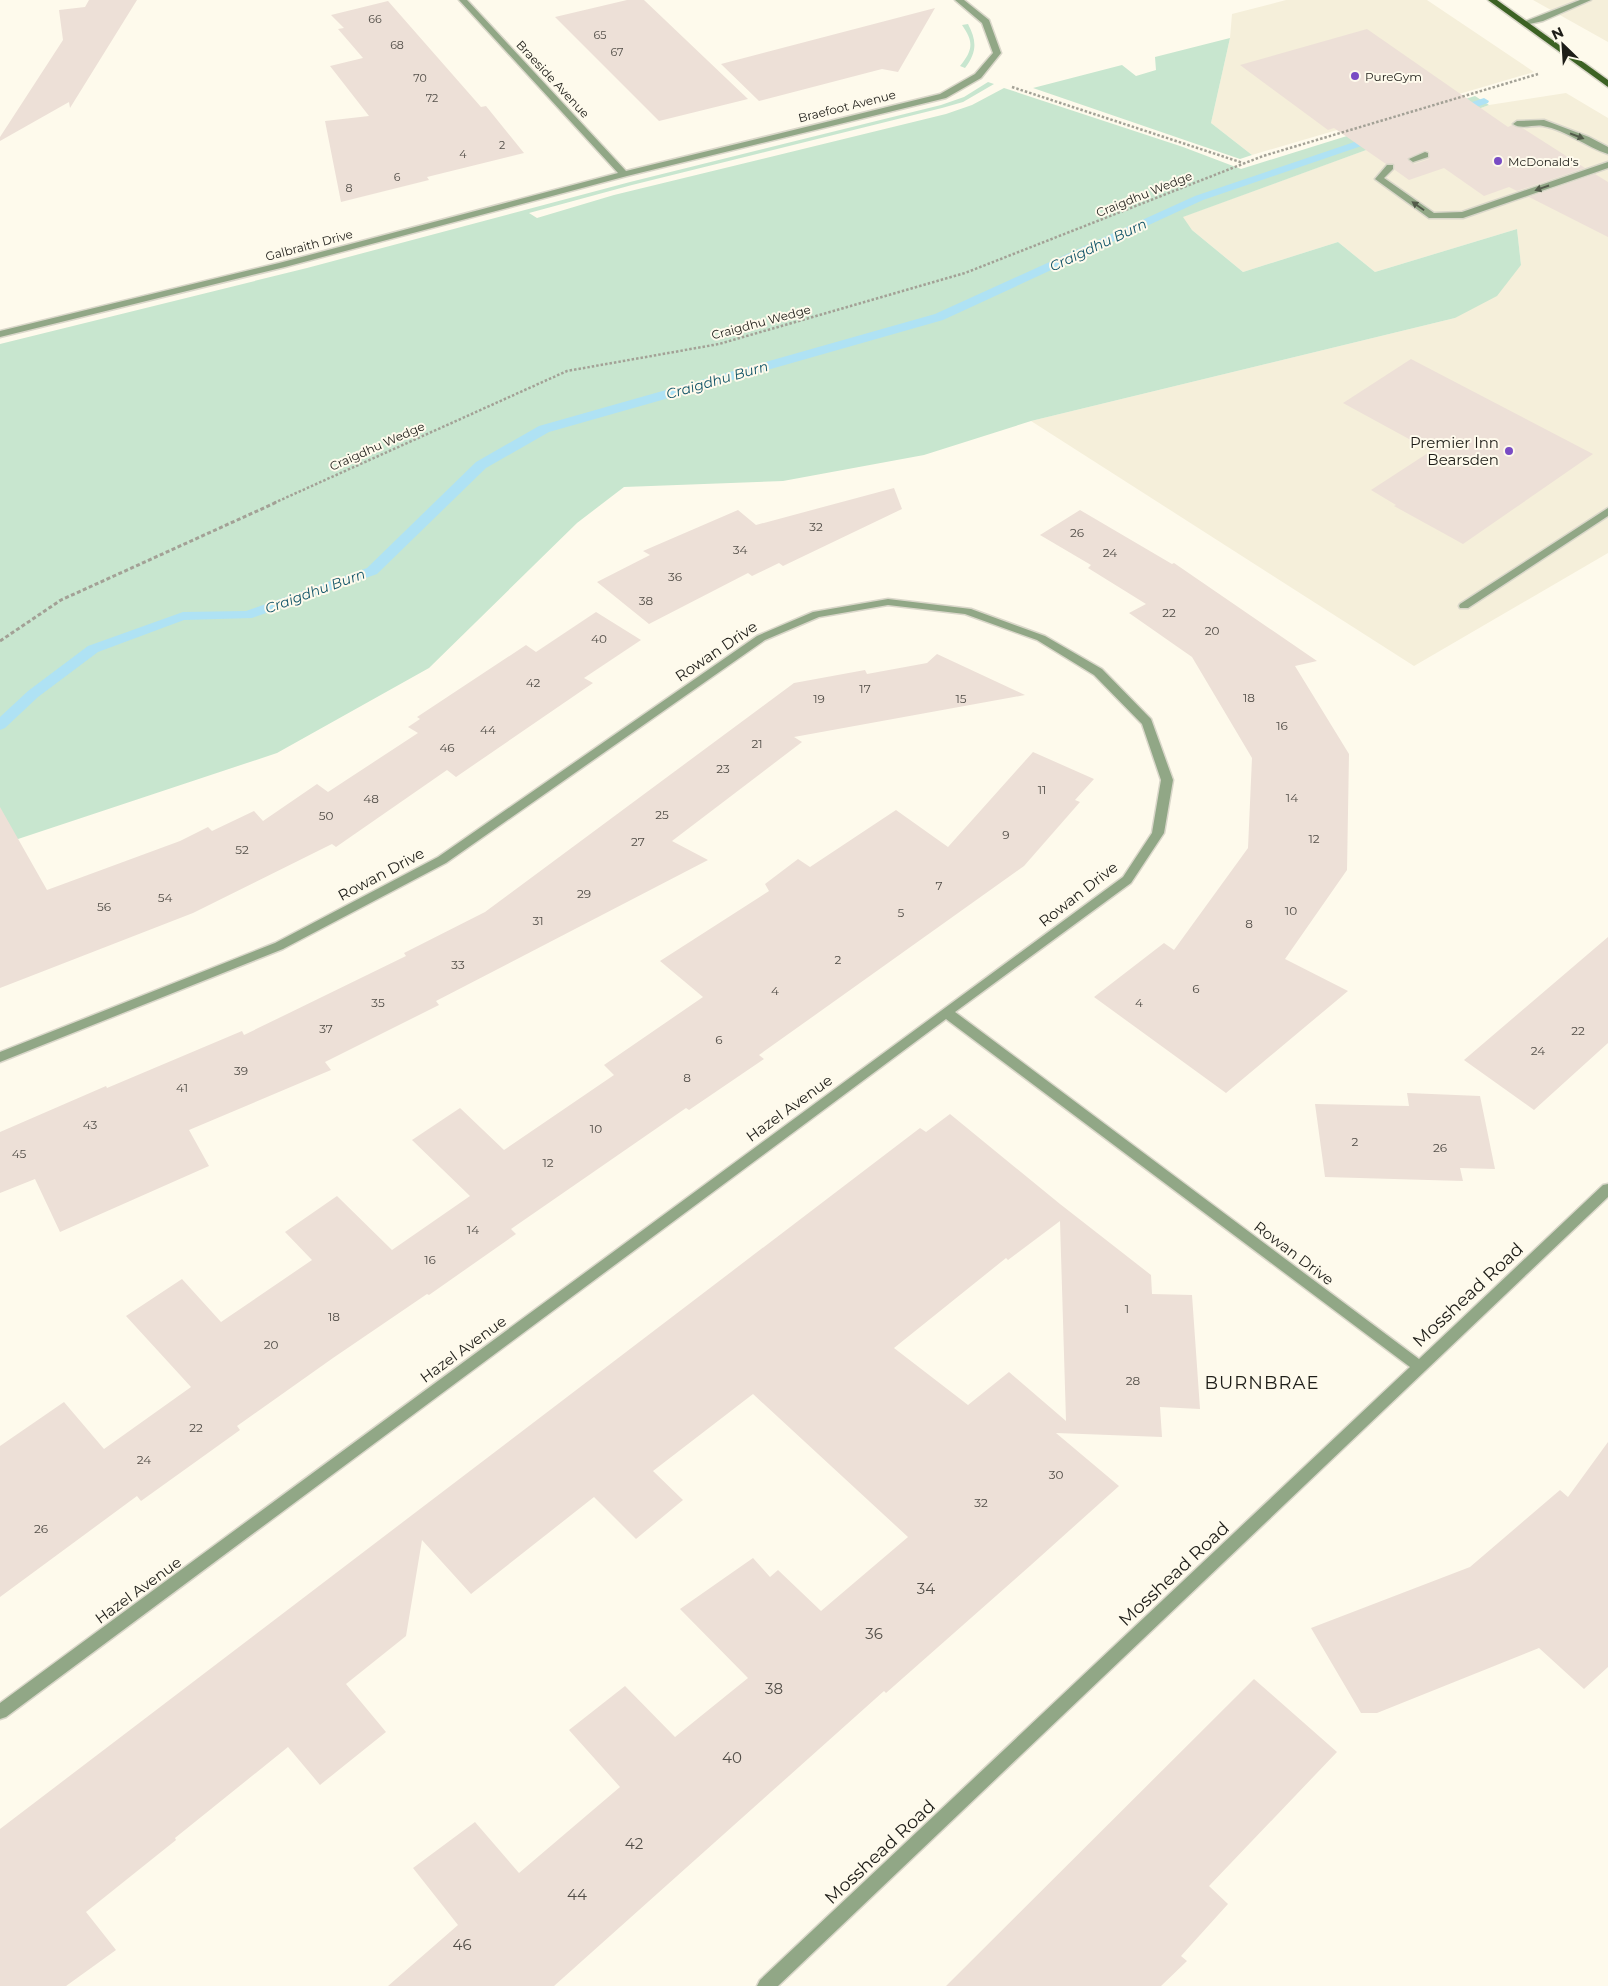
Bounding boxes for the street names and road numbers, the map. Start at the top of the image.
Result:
street label: Braeside Avenue [513,37,593,121]
street label: Braefoot Avenue [797,87,897,125]
street label: Craigdhu Wedge [1094,168,1194,220]
street label: Galbraith Drive [264,226,354,264]
street label: Craigdhu Wedge [710,302,812,342]
street label: Craigdhu Wedge [327,418,427,474]
street label: Rowan Drive [671,617,761,685]
street label: Rowan Drive [335,843,427,905]
street label: Rowan Drive [1035,857,1121,931]
street label: Hazel Avenue [742,1070,836,1146]
street label: Rowan Drive [1250,1217,1338,1289]
street label: Mosshead Road [1408,1238,1528,1352]
street label: Hazel Avenue [416,1311,510,1387]
street label: Mosshead Road [1114,1517,1234,1631]
street label: Hazel Avenue [91,1552,185,1628]
street label: Mosshead Road [820,1795,940,1909]

